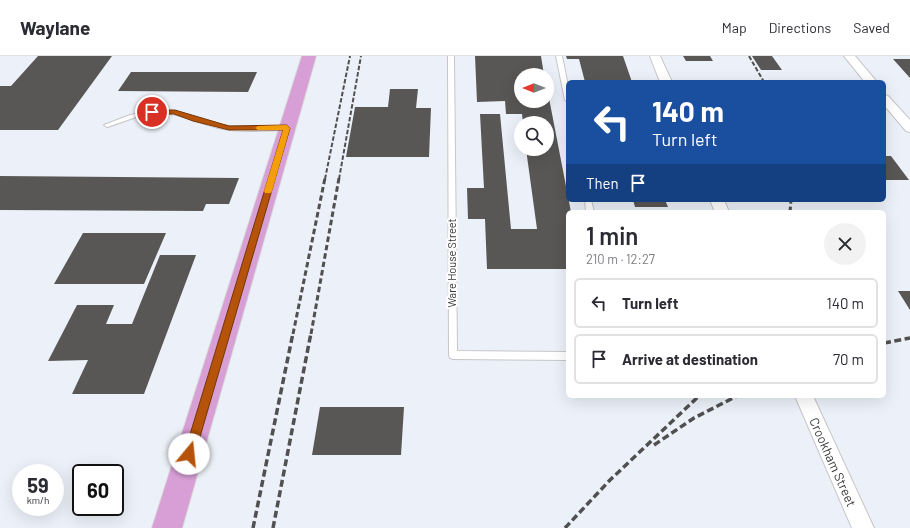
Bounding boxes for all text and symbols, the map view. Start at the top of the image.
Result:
text: Waylane [20,16,90,39]
text: Map [722,19,747,36]
text: Directions [769,19,831,36]
text: Saved [853,19,890,36]
north arrow [514,68,554,108]
map controls [514,68,554,156]
text: 140 m [652,94,724,128]
pin [135,95,169,129]
icon: left [586,96,638,148]
icon: arrive [141,101,163,123]
button: search [514,116,554,156]
text: Turn left [652,128,718,150]
icon: arrive [627,172,649,194]
text: Then [586,174,619,192]
street label: Ware House Street [445,218,458,308]
text: 1 min [586,221,638,250]
button: close [824,223,866,265]
text: 210 m · 12:27 [586,251,655,267]
icon: left [588,292,610,314]
text: Turn left [622,294,678,312]
text: 140 m [827,294,864,312]
icon: arrive [588,348,610,370]
text: Arrive at destination [622,350,758,368]
text: 70 m [833,350,864,368]
street label: Crookham Street [806,415,860,509]
position arrow [168,433,210,475]
speed limit sign: 60 [72,464,124,516]
text: 59 [27,473,49,497]
text: km/h [27,494,49,506]

